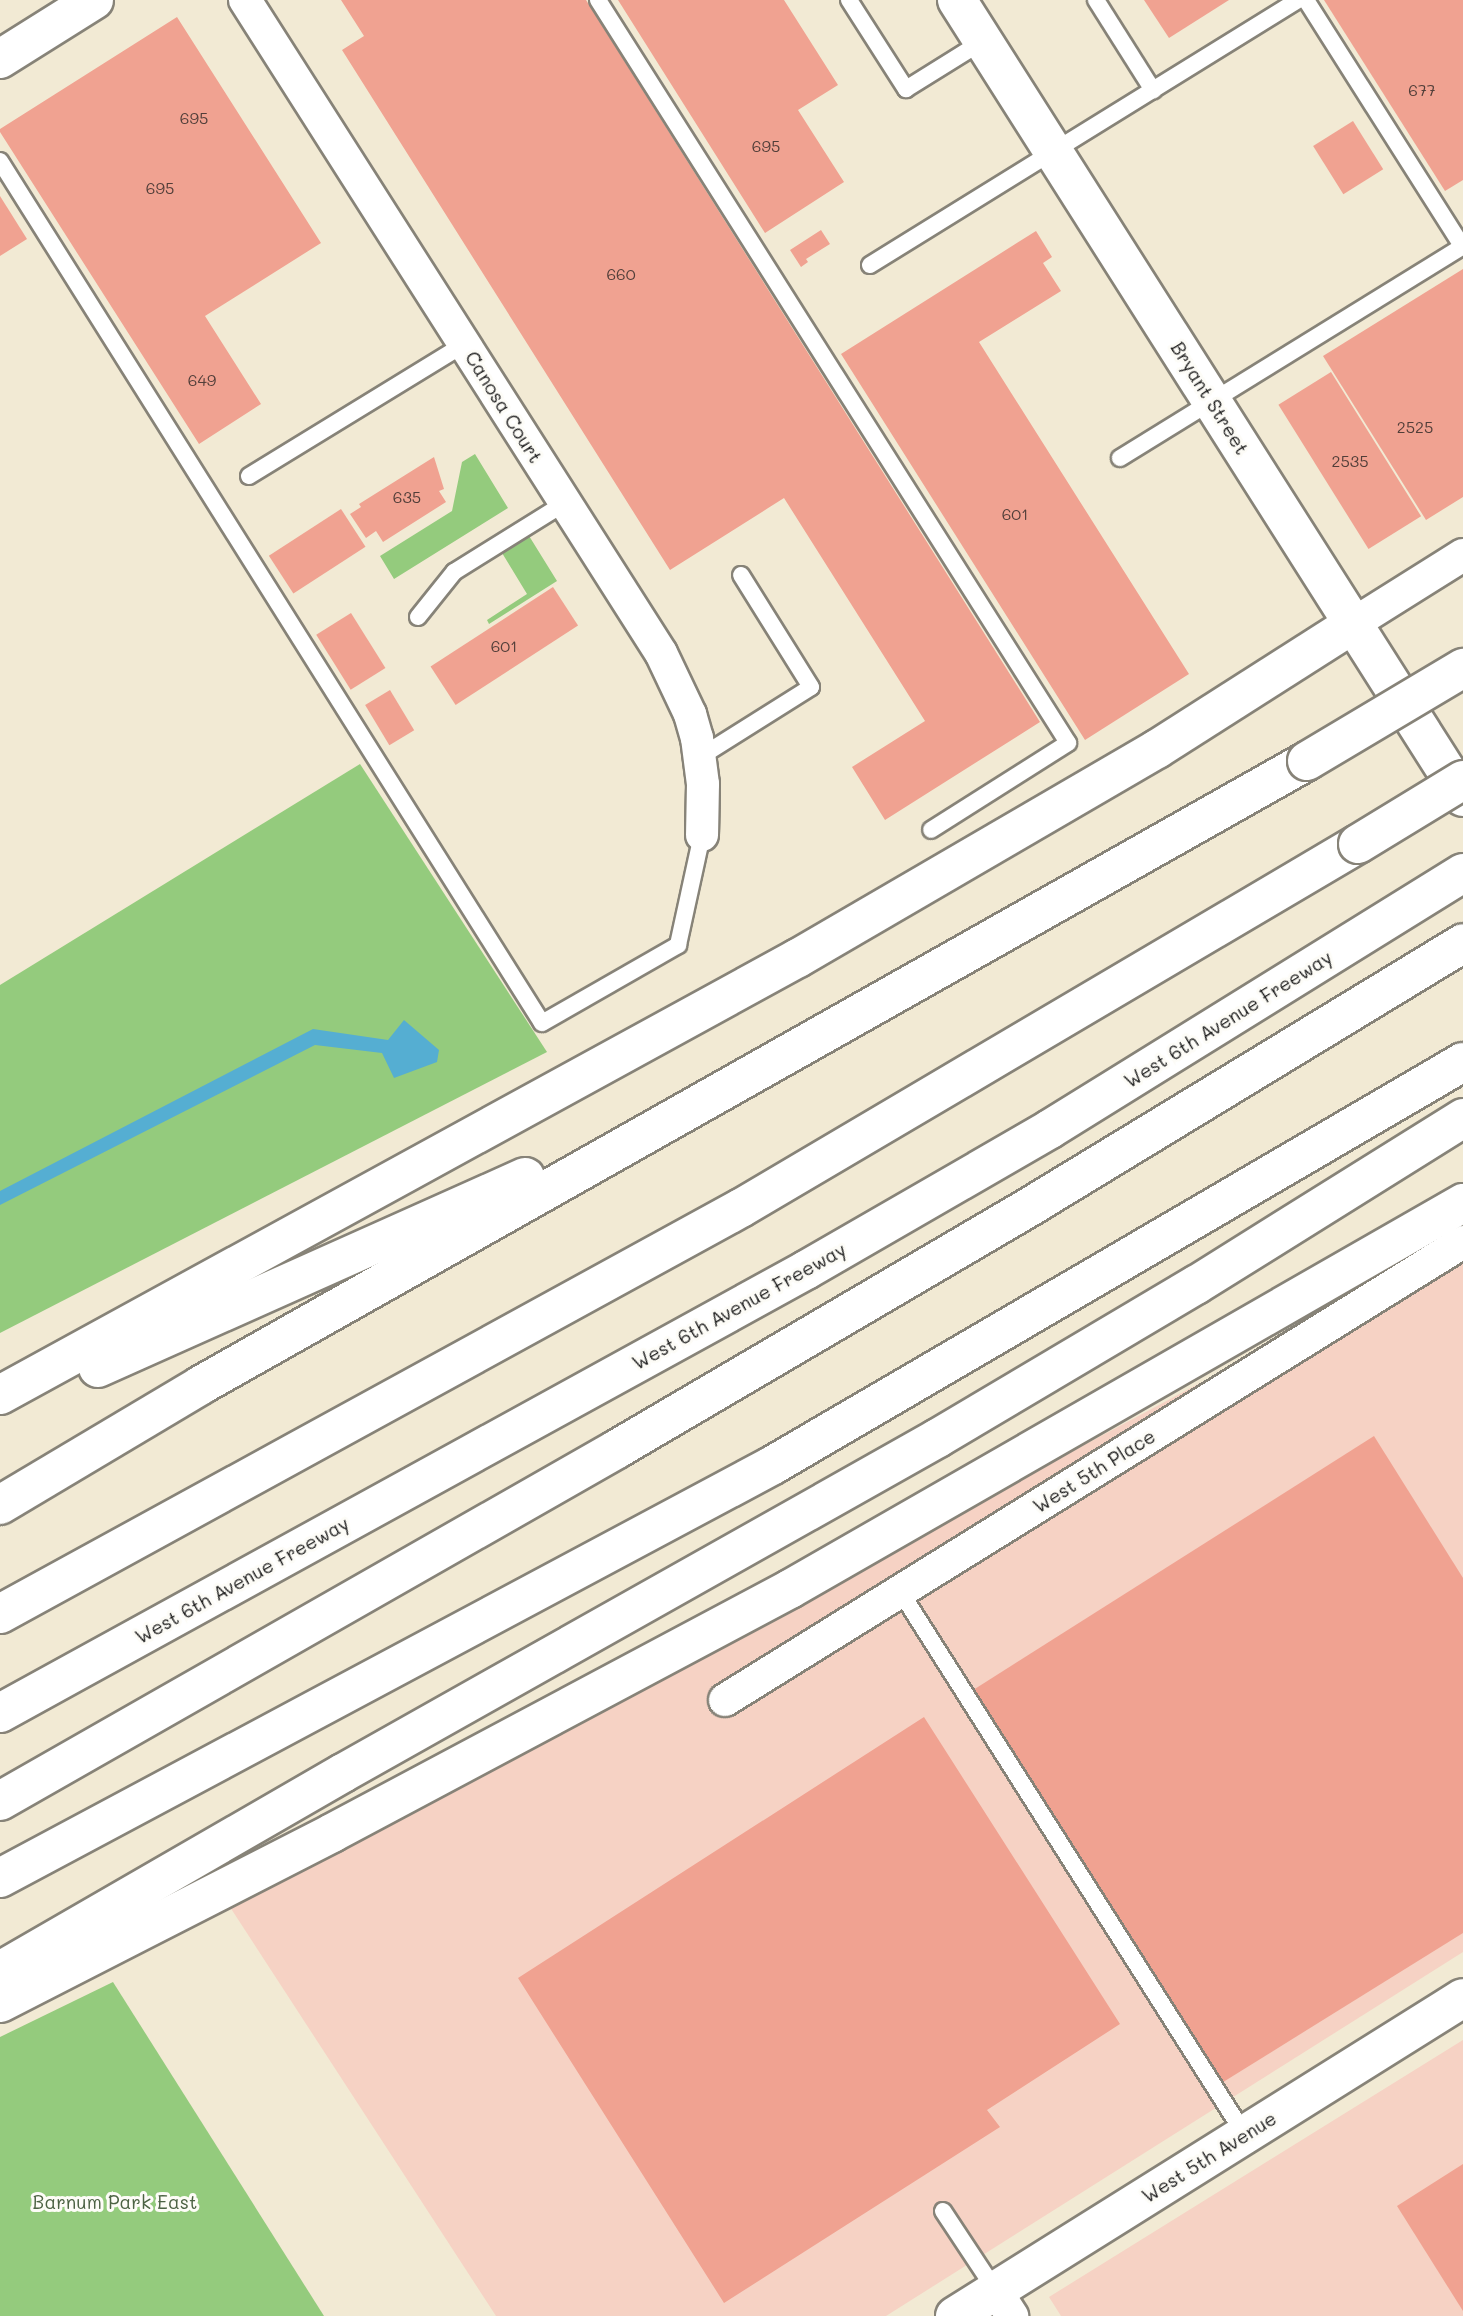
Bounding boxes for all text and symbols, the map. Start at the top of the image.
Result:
house number: 677 [1408,80,1436,100]
house number: 695 [180,108,208,128]
house number: 695 [752,136,780,156]
house number: 695 [146,178,174,198]
house number: 660 [606,264,636,284]
street label: Bryant Street [1166,337,1254,459]
street label: Canosa Court [461,347,547,467]
house number: 649 [188,370,216,390]
house number: 2525 [1397,417,1433,437]
house number: 2535 [1332,451,1368,471]
house number: 635 [393,487,421,507]
house number: 601 [1002,504,1028,524]
house number: 601 [491,636,517,656]
street label: West 6th Avenue Freeway [1120,946,1336,1092]
street label: West 6th Avenue Freeway [628,1238,850,1374]
street label: West 5th Place [1029,1424,1159,1518]
street label: West 6th Avenue Freeway [131,1512,353,1648]
street label: West 5th Avenue [1138,2107,1280,2207]
park label: Barnum Park East [33,2191,197,2213]

